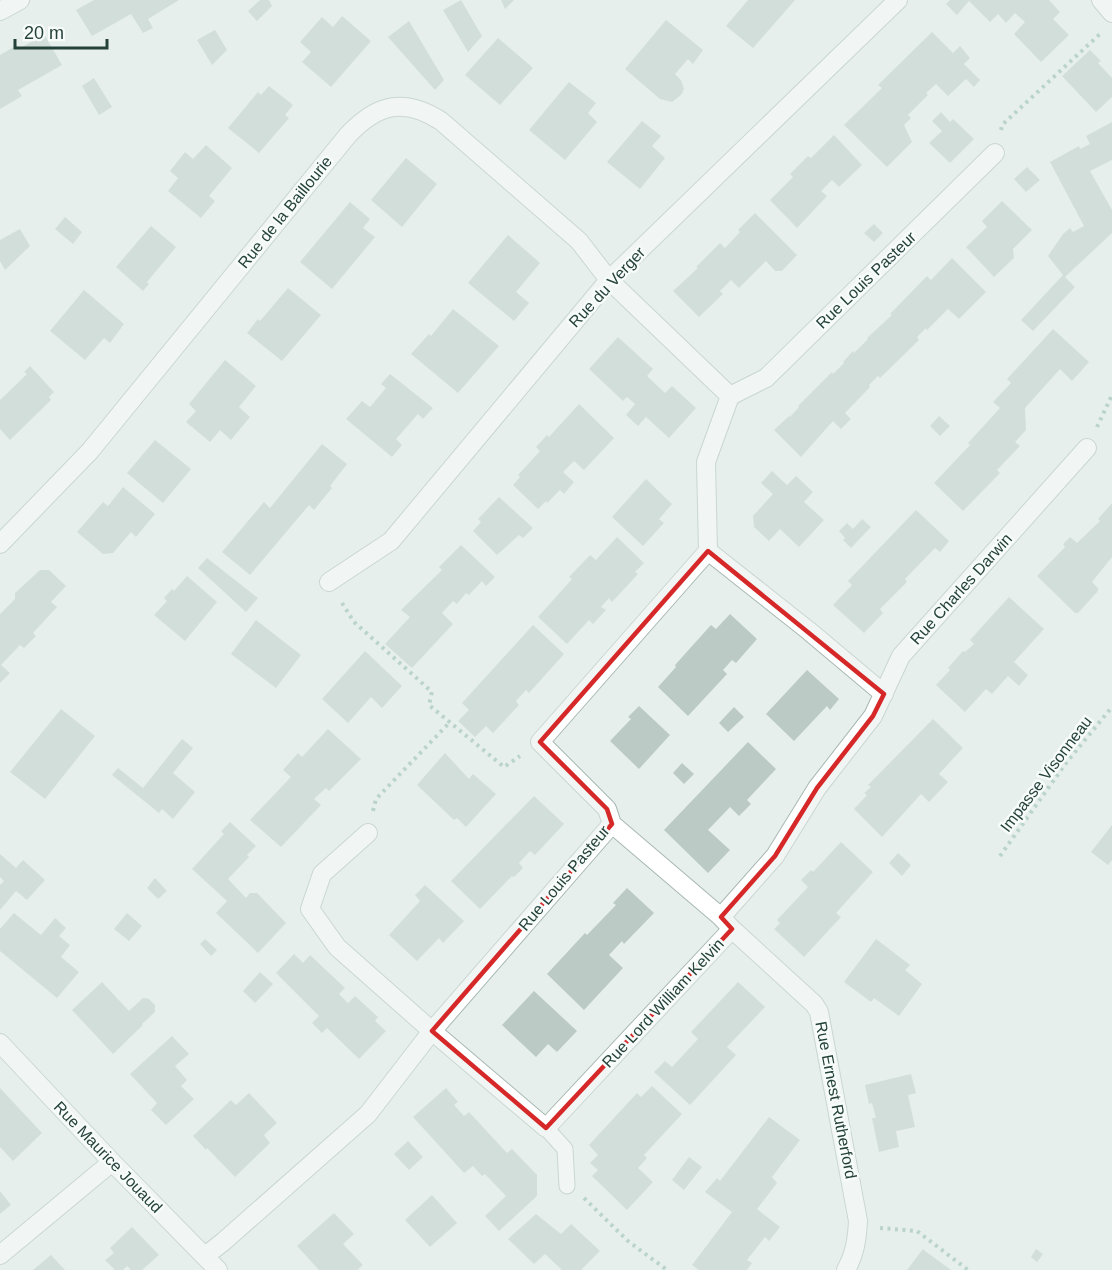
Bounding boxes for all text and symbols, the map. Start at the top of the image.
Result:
scale bar [15,12,106,50]
text: 20 m [24,23,64,43]
street label: Rue de la Baillourie [235,153,335,271]
street label: Rue Louis Pasteur [813,228,920,332]
street label: Rue du Verger [566,243,649,331]
street label: Rue Charles Darwin [907,530,1015,648]
street label: Impasse Visonneau [997,713,1095,835]
street label: Rue Louis Pasteur [515,822,613,934]
street label: Rue Lord William Kelvin [599,935,727,1071]
street label: Rue Ernest Rutherford [812,1020,860,1180]
street label: Rue Maurice Jouaud [51,1098,165,1216]

